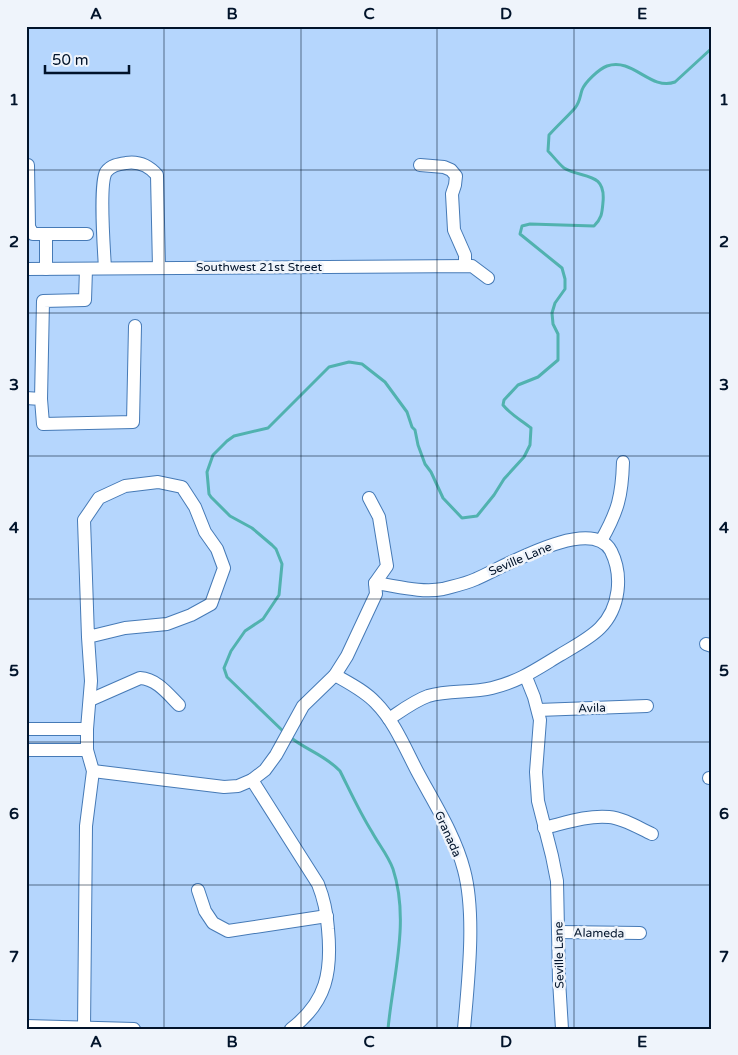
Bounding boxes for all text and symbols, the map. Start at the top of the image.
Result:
text: A [90,4,102,24]
text: B [226,4,238,24]
text: C [363,4,375,24]
text: D [500,4,512,24]
text: E [637,4,647,24]
scale bar [45,42,129,74]
text: 50 m [52,51,89,69]
text: 1 [9,90,19,110]
text: 1 [719,90,729,110]
text: 2 [9,232,19,252]
text: 2 [719,232,729,252]
street label: Southwest 21st Street [196,260,323,274]
text: 3 [9,375,19,395]
text: 3 [719,375,729,395]
text: 4 [9,518,19,538]
text: 4 [719,518,729,538]
street label: Seville Lane [486,539,554,579]
text: 5 [9,661,19,681]
text: 5 [719,661,729,681]
street label: Avila [578,701,606,715]
text: 6 [9,804,19,824]
text: 6 [719,804,729,824]
street label: Granada [432,809,464,859]
street label: Seville Lane [551,921,567,989]
street label: Alameda [574,926,624,940]
text: 7 [9,947,19,967]
text: 7 [719,947,729,967]
text: A [90,1032,102,1052]
text: B [226,1032,238,1052]
text: C [363,1032,375,1052]
text: D [500,1032,512,1052]
text: E [637,1032,647,1052]

